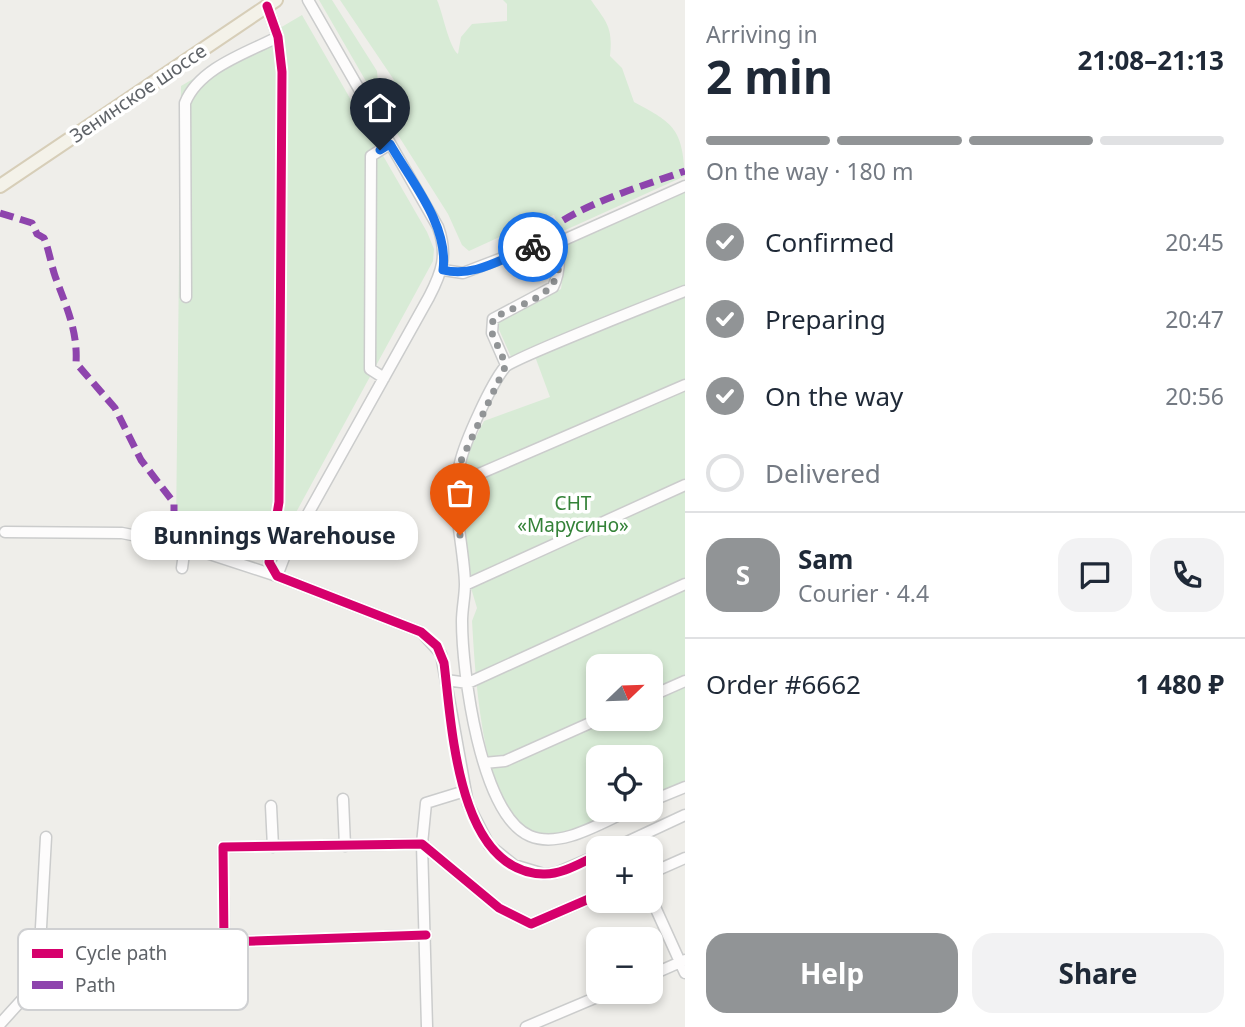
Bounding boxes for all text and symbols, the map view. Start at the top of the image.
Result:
text: Arriving in [706,18,818,50]
street label: Зенинское шоссе [65,38,211,148]
text: 21:08–21:13 [1077,42,1224,78]
text: 2 min [706,45,833,107]
pin [350,78,410,150]
icon: home [361,89,399,127]
text: On the way · 180 m [706,155,913,187]
courier [498,212,568,282]
icon: check [706,223,744,261]
text: Confirmed [765,224,895,260]
text: 20:45 [1165,226,1224,258]
icon: bike [514,228,552,266]
icon: check [706,300,744,338]
text: Preparing [765,301,886,337]
text: 20:47 [1165,303,1224,335]
icon: check [706,377,744,415]
text: On the way [765,378,903,414]
text: 20:56 [1165,380,1224,412]
text: Delivered [765,455,881,491]
pin [430,463,490,535]
icon: bag [441,474,479,512]
park label: СНТ «Марусино» [517,490,629,538]
callout: Bunnings Warehouse [131,510,418,560]
text: Bunnings Warehouse [153,519,396,551]
button: chat [1058,538,1132,612]
button: phone [1150,538,1224,612]
text: Sam [798,541,853,577]
text: S [736,557,750,593]
text: Courier · 4.4 [798,577,929,609]
north arrow [586,654,663,732]
map controls [586,654,663,1004]
text: Order #6662 [706,666,861,702]
text: 1 480 ₽ [1135,666,1224,702]
button: locate [586,745,663,822]
button: + [586,836,663,913]
button: − [586,927,663,1004]
legend [18,929,248,1010]
button: Help [706,933,958,1013]
button: Share [972,933,1224,1013]
text: Cycle path [75,940,167,966]
text: Path [75,972,116,998]

